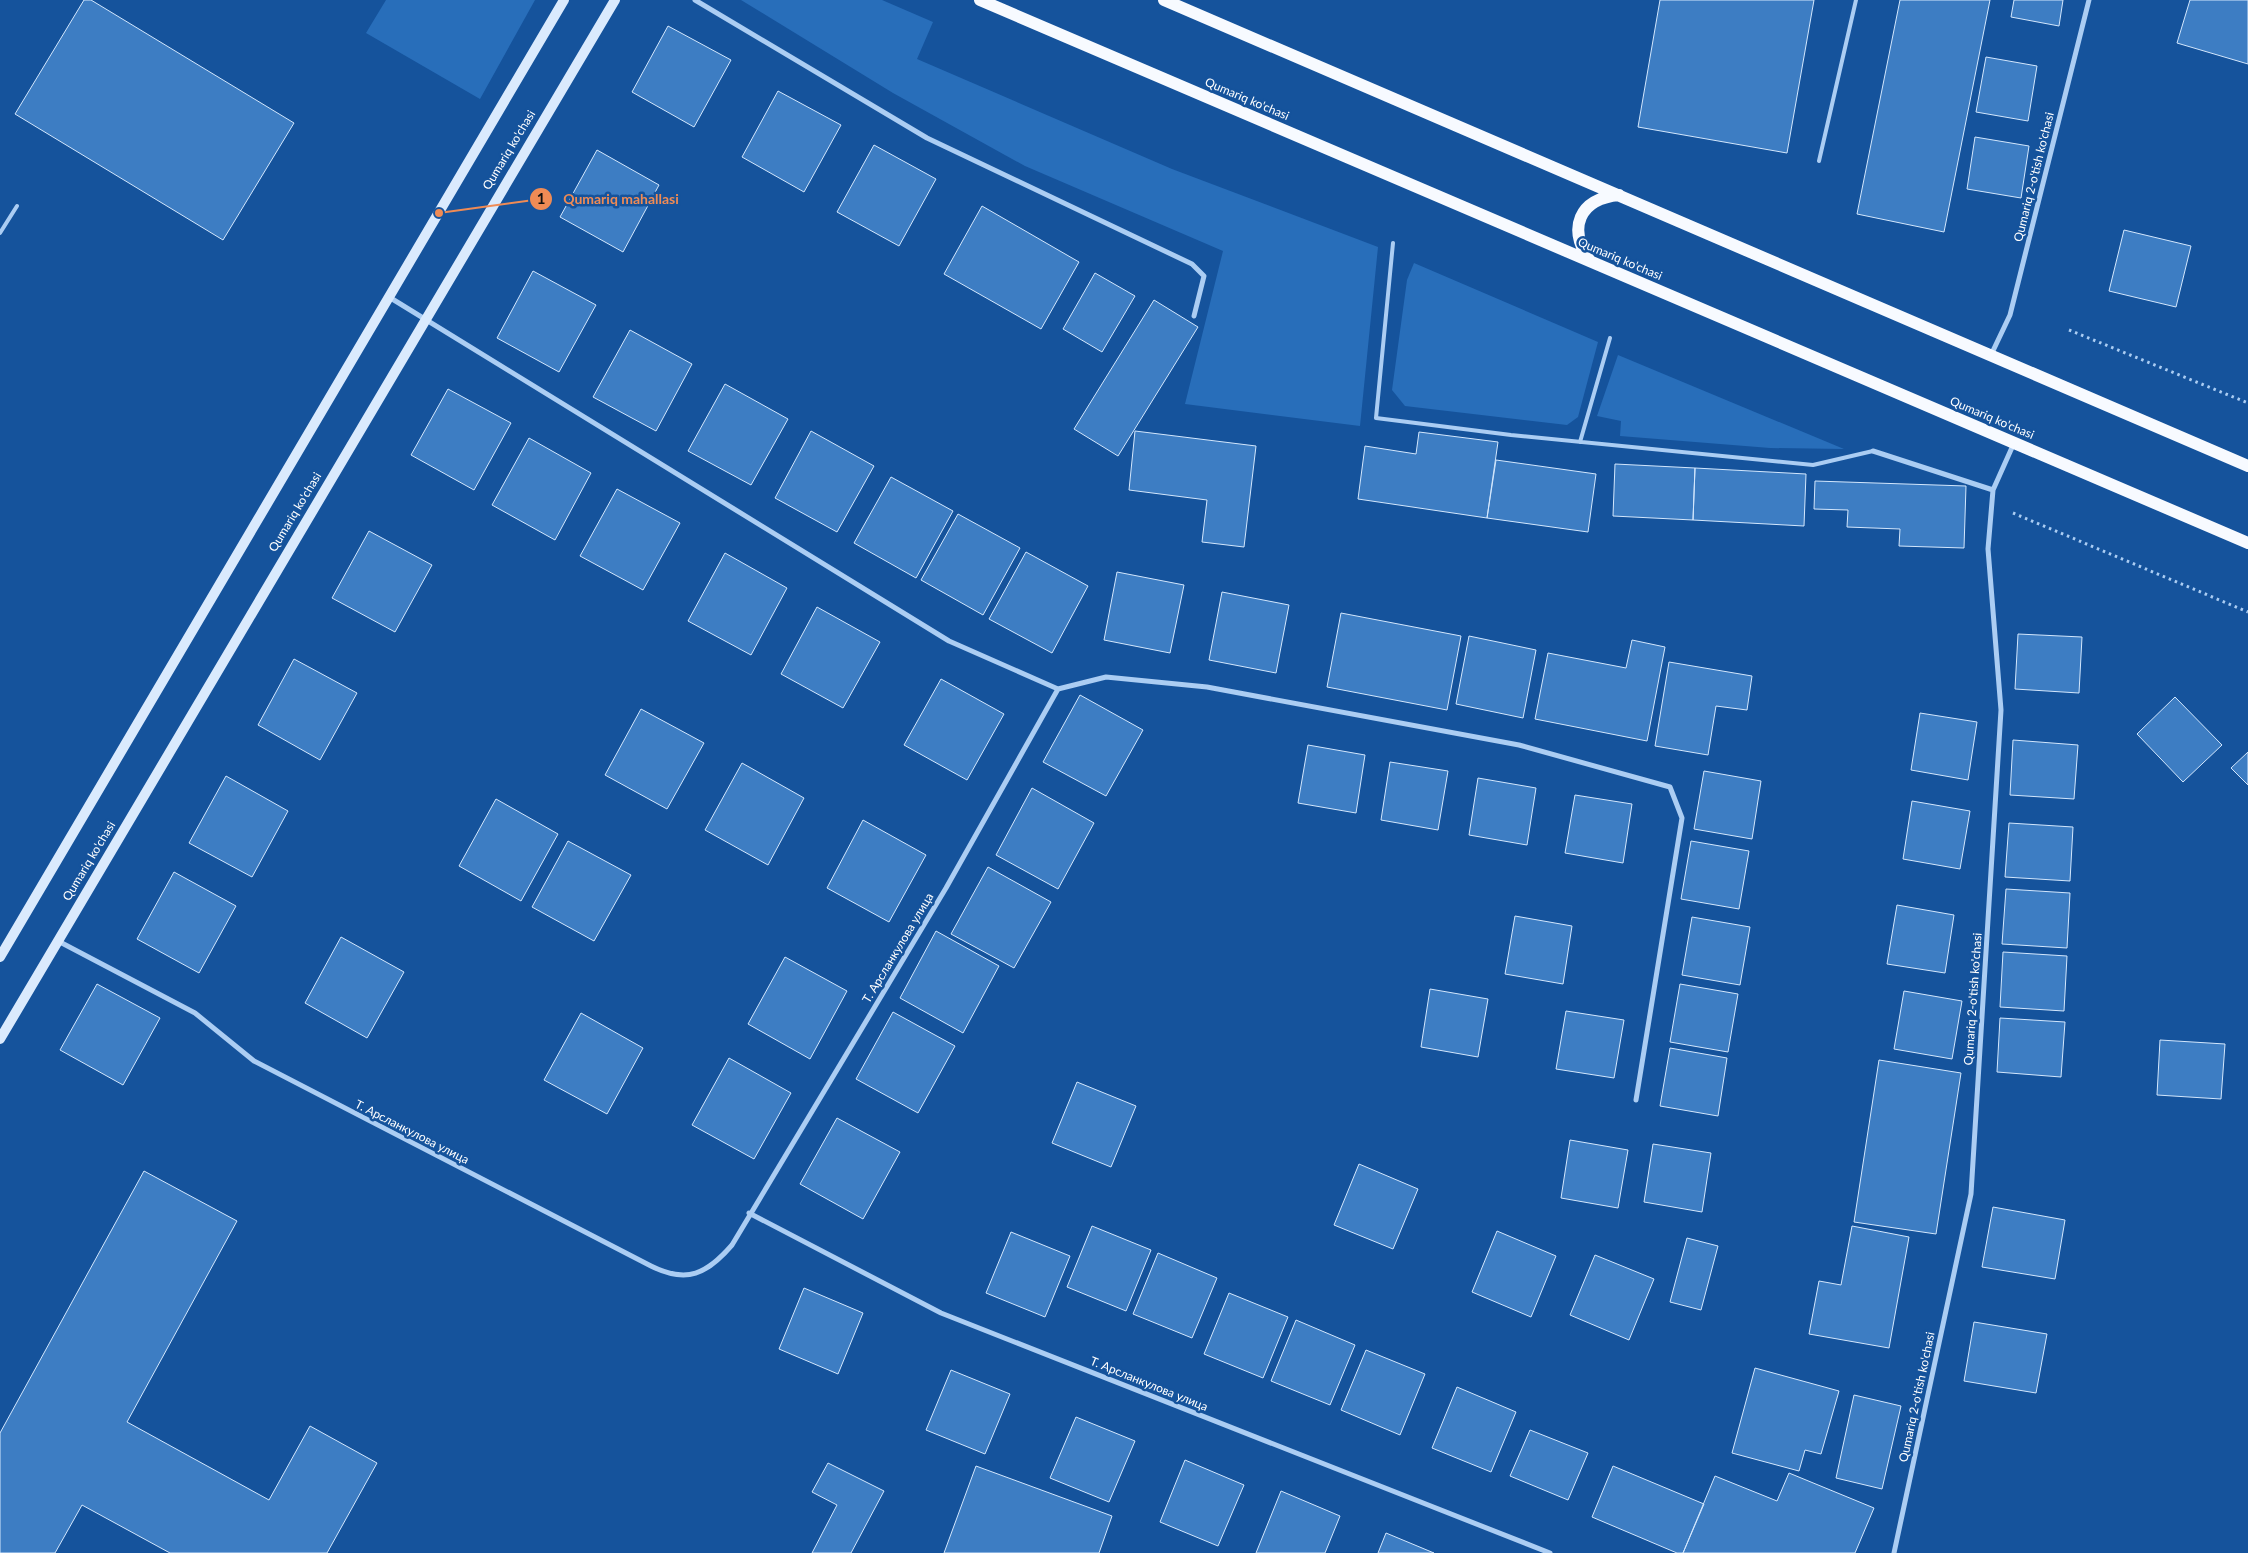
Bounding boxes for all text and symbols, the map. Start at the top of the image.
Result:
street label: Qumariq ko'chasi [1203,74,1292,123]
street label: Qumariq ko'chasi [479,107,538,192]
street label: Qumariq 2-o'tish ko'chasi [2010,111,2057,243]
callout: Qumariq mahallasi [528,185,689,214]
text: 1 [537,189,545,207]
text: Qumariq mahallasi [563,190,679,207]
street label: Qumariq ko'chasi [1576,234,1665,283]
street label: Qumariq ko'chasi [1948,393,2037,442]
street label: Qumariq ko'chasi [265,469,324,554]
street label: Qumariq ko'chasi [59,818,118,903]
street label: Т. Арсланкулова улица [859,890,936,1006]
street label: Qumariq 2-o'tish ko'chasi [1960,932,1985,1066]
street label: Т. Арсланкулова улица [353,1096,472,1167]
street label: Qumariq 2-o'tish ko'chasi [1895,1330,1938,1463]
street label: Т. Арсланкулова улица [1088,1353,1210,1414]

